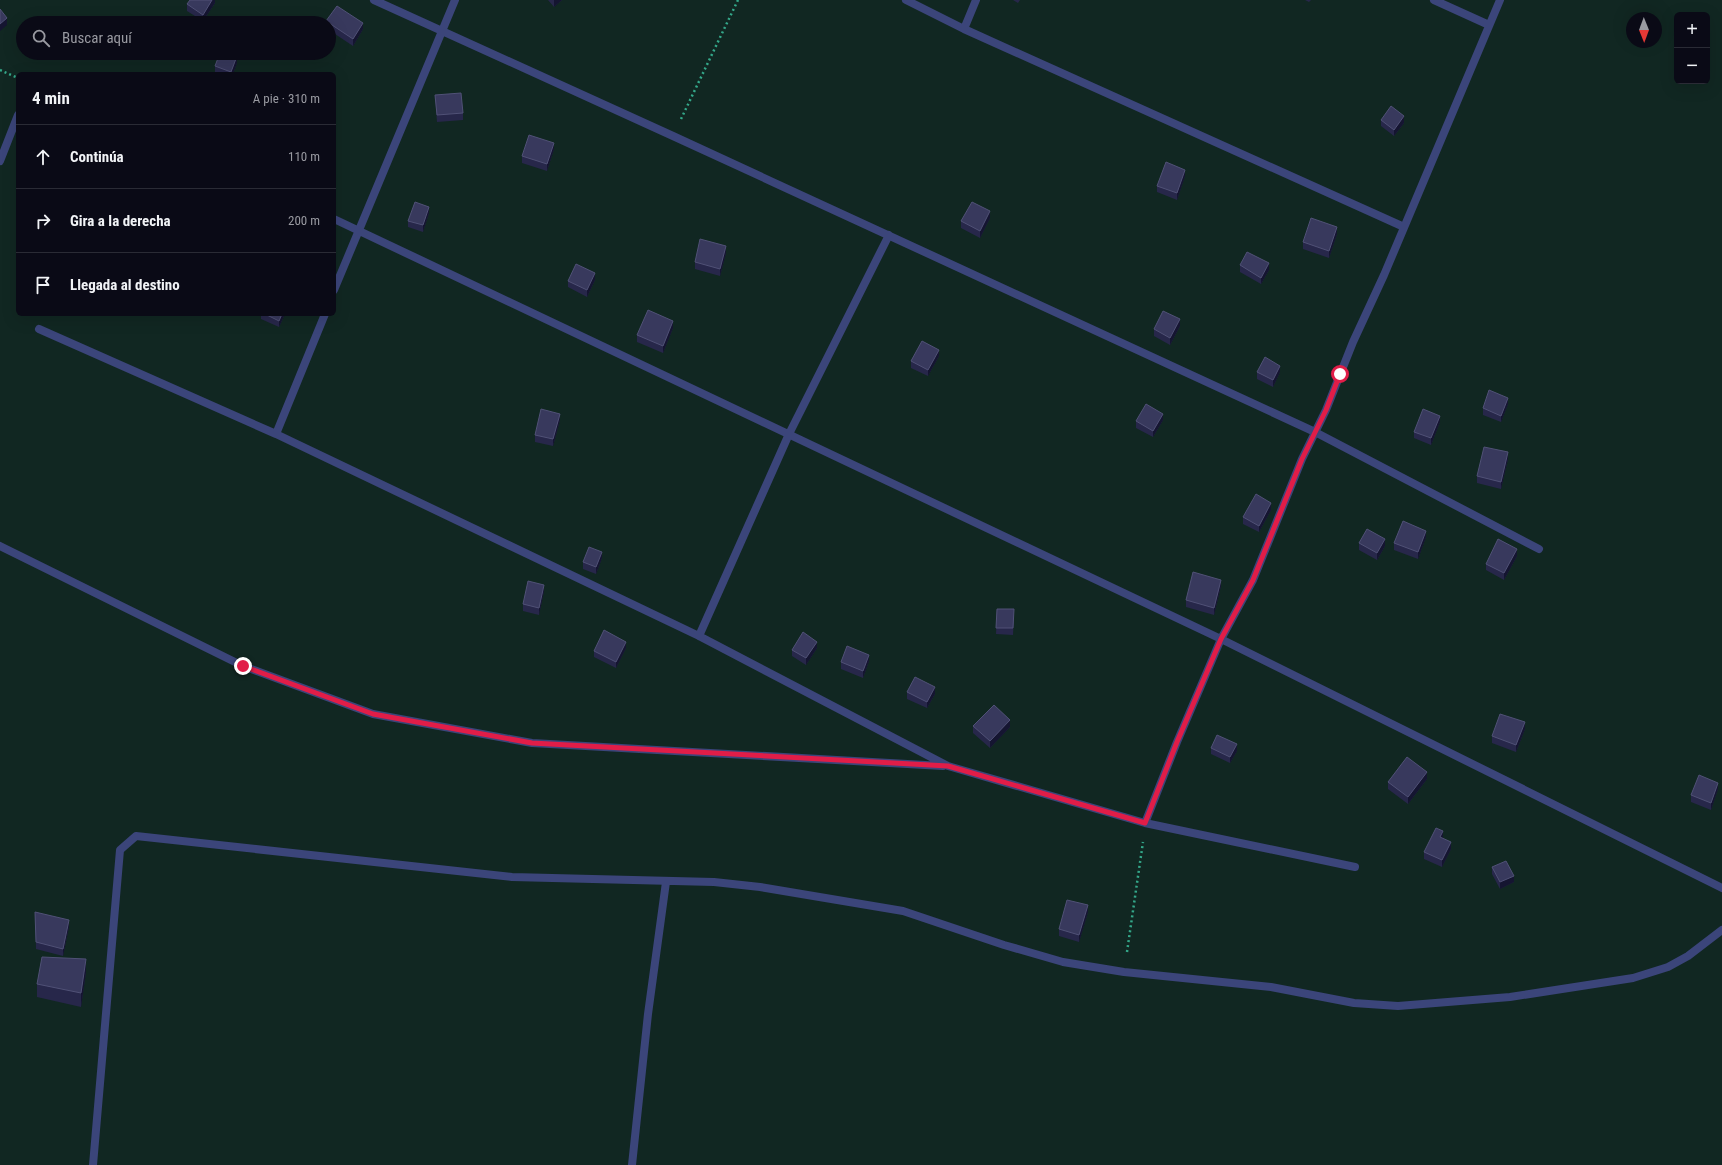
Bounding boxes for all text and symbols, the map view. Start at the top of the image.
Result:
north arrow [1626,12,1662,48]
map controls [1674,12,1710,84]
button: + [1674,12,1710,48]
search box [16,16,336,60]
icon: search [30,27,52,49]
text: Buscar aquí [62,29,132,47]
button: − [1674,48,1710,84]
text: 4 min [32,88,70,108]
text: A pie · 310 m [253,91,320,106]
icon: ahead [32,146,54,168]
text: Continúa [70,148,124,166]
text: 110 m [288,149,320,164]
icon: right [32,210,54,232]
text: Gira a la derecha [70,212,171,230]
text: 200 m [288,213,320,228]
icon: arrive [32,274,54,296]
text: Llegada al destino [70,276,180,294]
route start [1331,365,1349,383]
route end [234,657,252,675]

